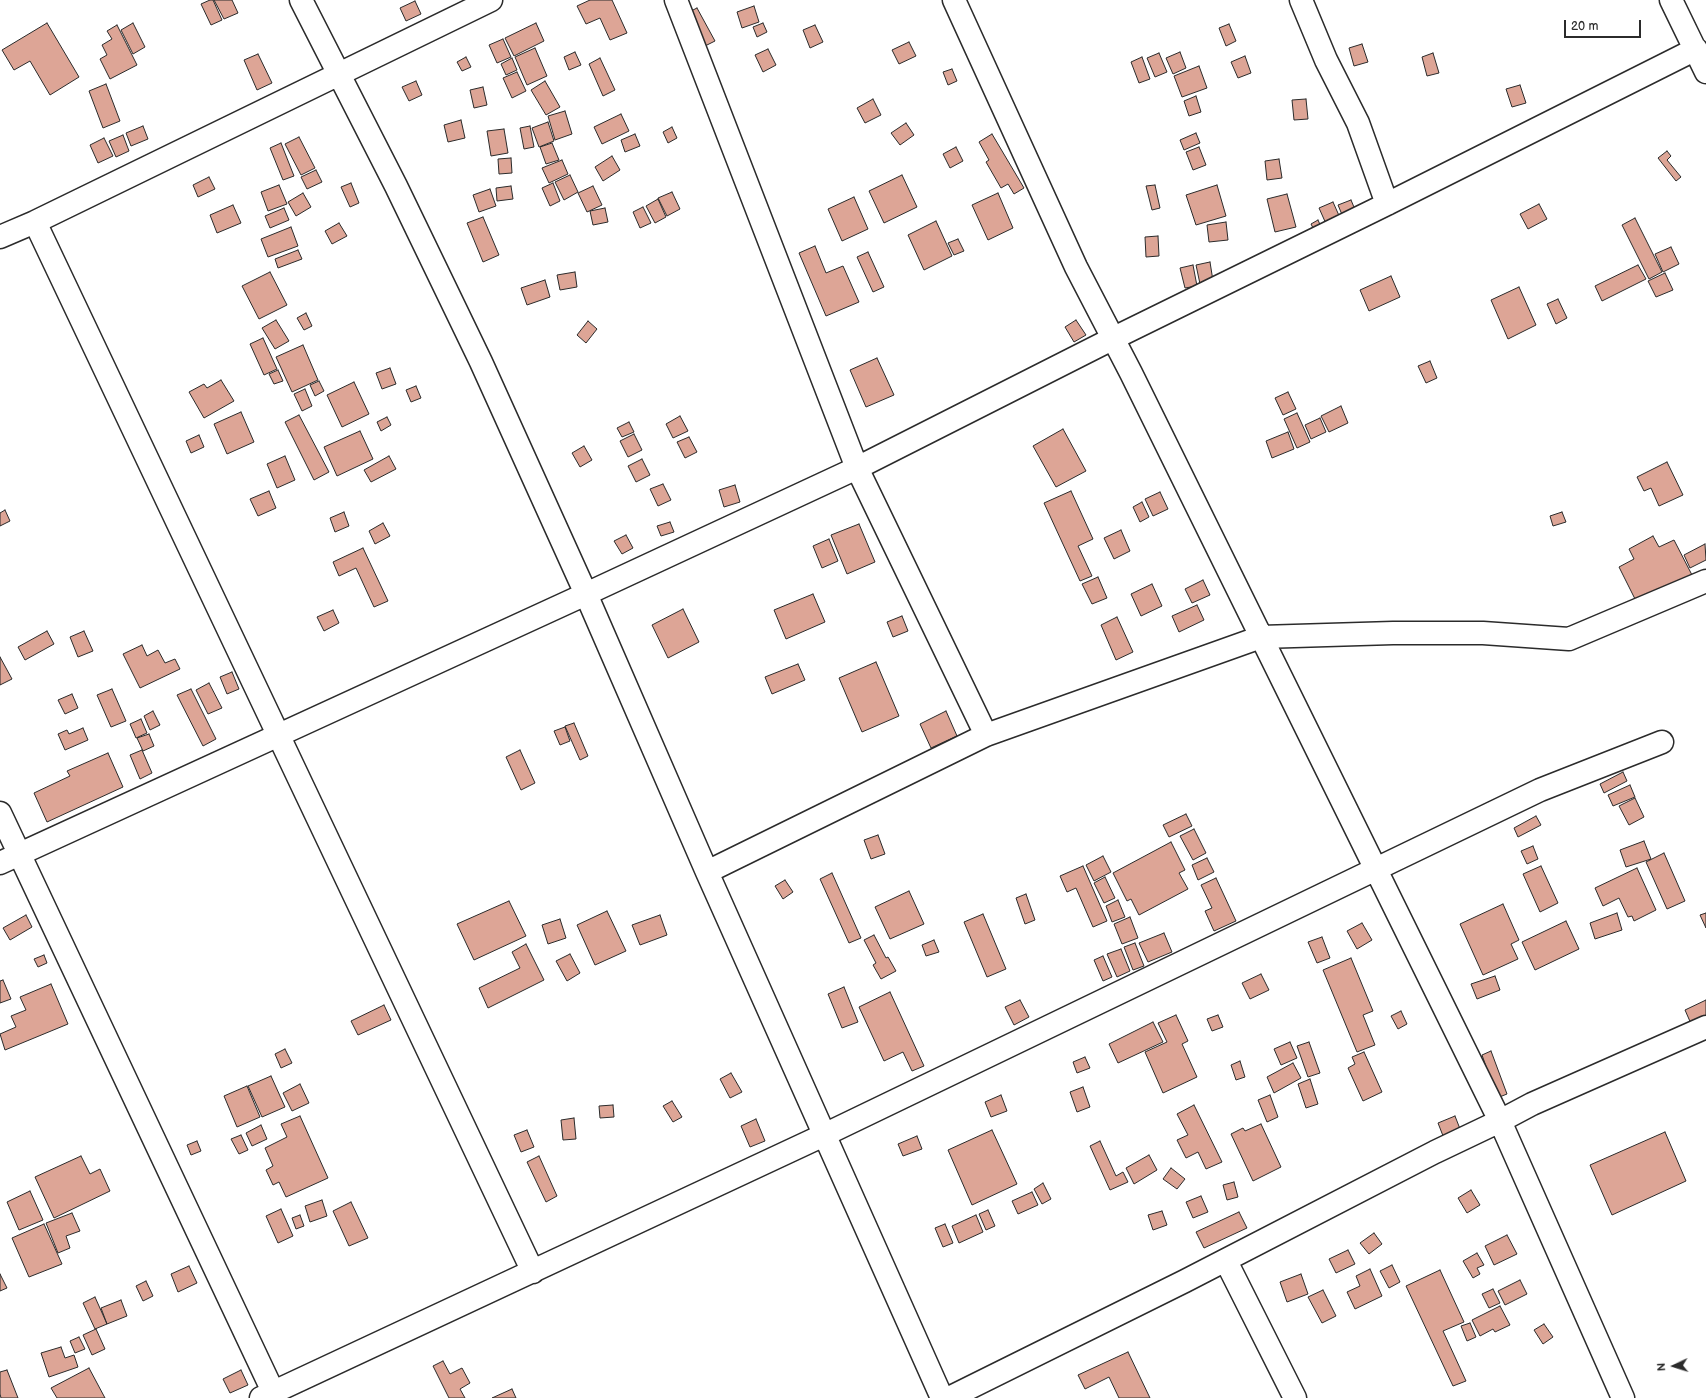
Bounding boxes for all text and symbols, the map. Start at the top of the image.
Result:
scale bar [1566,12,1643,38]
text: 20 m [1571,19,1598,34]
north arrow [1654,1346,1694,1386]
text: N [1655,1362,1668,1371]

